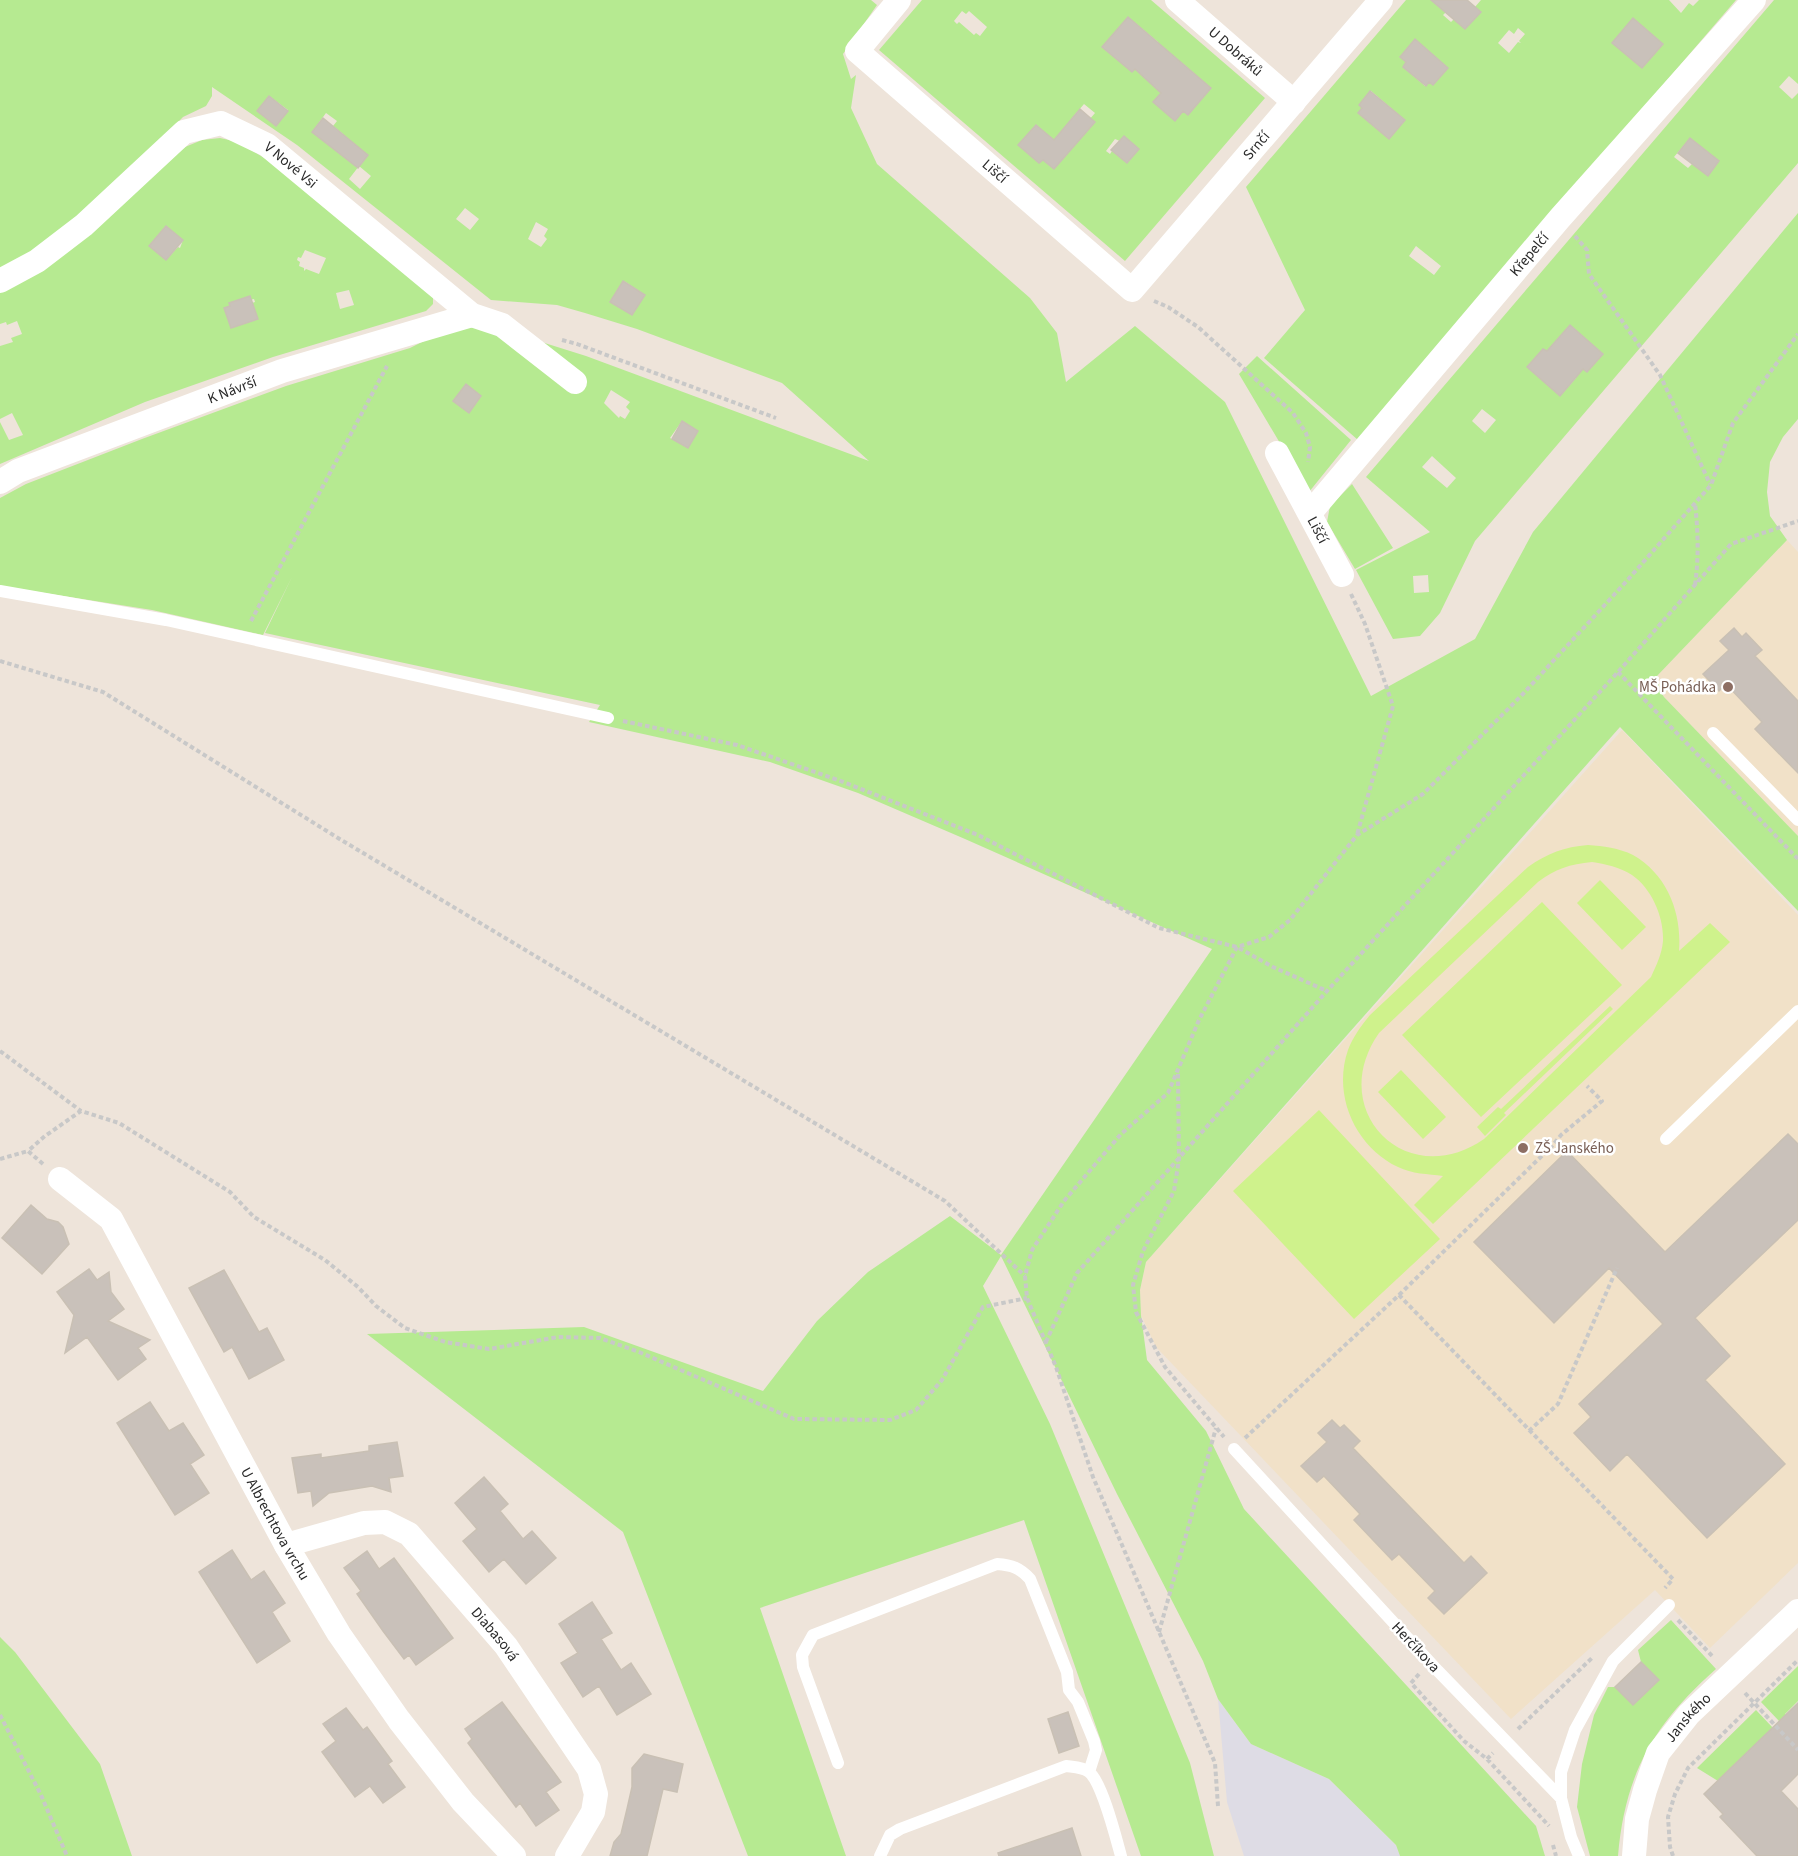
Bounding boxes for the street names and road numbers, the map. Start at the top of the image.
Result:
street label: U Dobráků [1204,22,1267,81]
street label: Srnčí [1238,126,1276,165]
street label: V Nové Vsi [259,137,322,194]
street label: Liščí [977,154,1013,189]
street label: Křepelčí [1505,227,1555,281]
street label: K Návrší [205,371,261,409]
street label: Liščí [1302,513,1334,548]
street label: U Albrechtova vrchu [235,1464,315,1584]
street label: Diabasová [466,1603,523,1666]
street label: Herčíkova [1387,1617,1445,1677]
street label: Janského [1660,1688,1716,1747]

